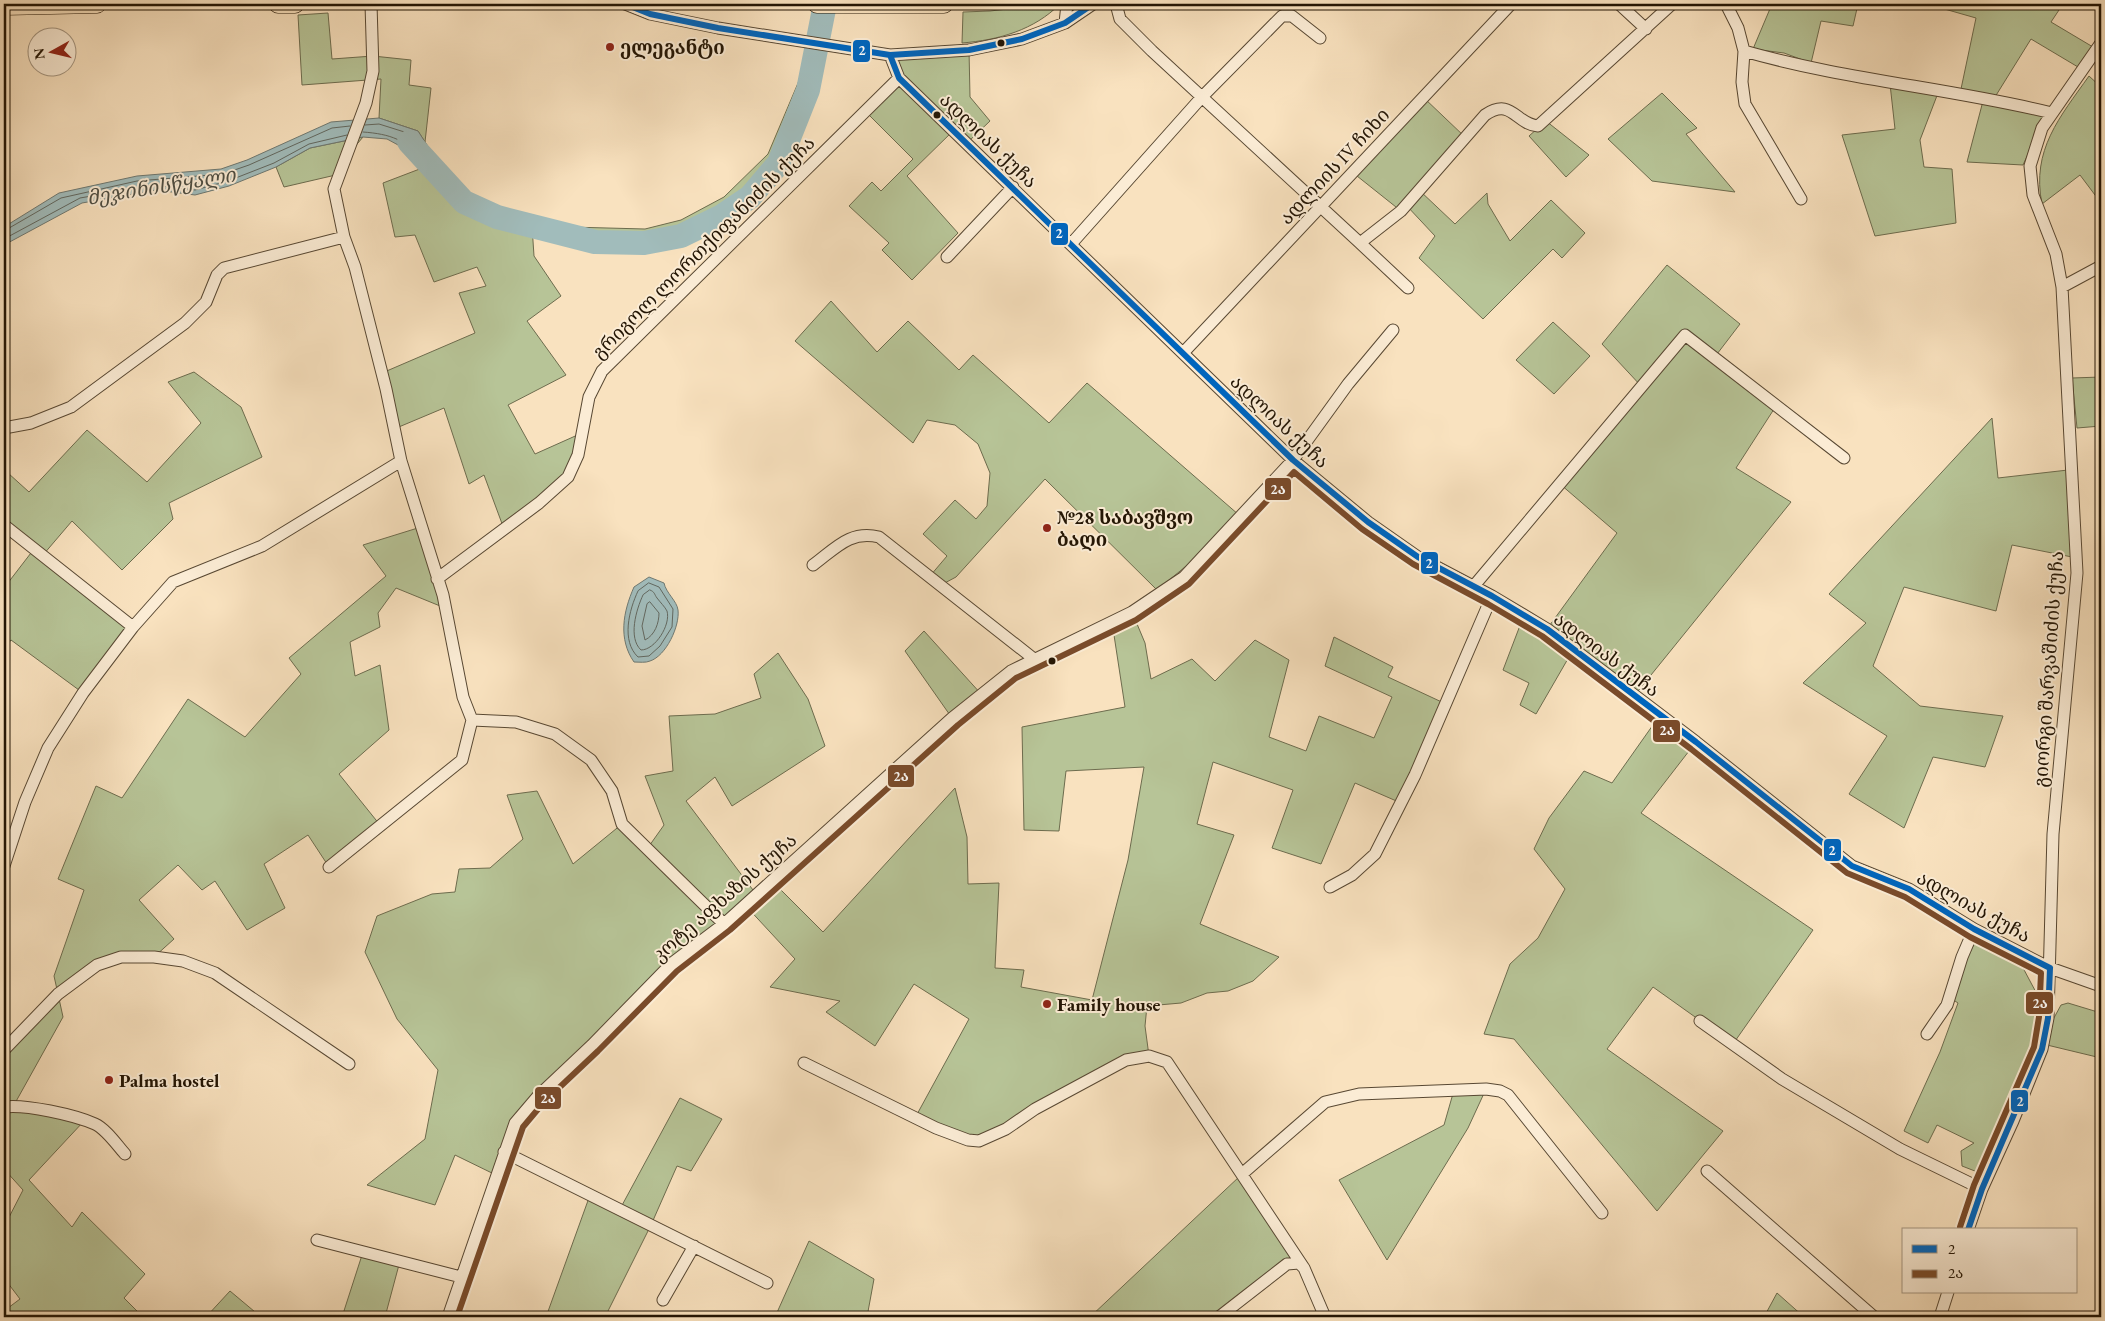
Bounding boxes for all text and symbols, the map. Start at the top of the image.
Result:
north arrow [28,28,78,78]
place label: ელეგანტი [620,35,725,60]
unlabelled marker [996,38,1006,48]
line badge: 2 [852,39,871,63]
marker: ელეგანტი [604,41,616,53]
text: 2 [858,41,866,59]
text: N [29,46,49,61]
street label: ადლიას ქუჩა [934,87,1043,193]
street label: ადლიის IV ჩიხი [1274,103,1395,230]
unlabelled marker [932,110,942,120]
street label: გრიგოლ ლორთქიფანიძის ქუჩა [586,130,820,364]
water label: მეჯინისწყალი [85,161,239,211]
line badge: 2 [1050,222,1069,246]
text: 2 [1055,224,1063,242]
street label: ადლიას ქუჩა [1225,369,1334,474]
line badge: 2ა [1264,477,1292,501]
text: 2ა [1270,480,1286,498]
place label: №28 საბავშვო ბაღი [1057,505,1193,552]
marker: №28 საბავშვო ბაღი [1041,522,1053,534]
street label: გიორგი შარვაშიძის ქუჩა [2028,550,2069,788]
line badge: 2 [1420,551,1439,575]
text: 2 [1425,554,1433,572]
street label: ადლიას ქუჩა [1549,606,1665,702]
unlabelled marker [1047,656,1057,666]
line badge: 2ა [1652,719,1681,743]
text: 2ა [1659,721,1675,739]
line badge: 2ა [887,764,915,788]
text: 2ა [893,767,909,785]
street label: კოტე აფხაზის ქუჩა [647,828,802,967]
line badge: 2 [1823,838,1842,862]
text: 2 [1828,841,1836,859]
street label: ადლიას ქუჩა [1912,865,2035,948]
line badge: 2ა [2025,991,2054,1015]
place label: Family house [1057,992,1161,1017]
text: 2ა [2032,994,2048,1012]
marker: Family house [1041,998,1053,1010]
place label: Palma hostel [119,1068,220,1093]
marker: Palma hostel [103,1074,115,1086]
line badge: 2ა [534,1086,562,1110]
text: 2ა [540,1089,556,1107]
line badge: 2 [2010,1089,2029,1113]
text: 2 [2016,1092,2024,1110]
legend [1902,1228,2078,1294]
text: 2 [1948,1239,1956,1258]
text: 2ა [1948,1263,1963,1282]

